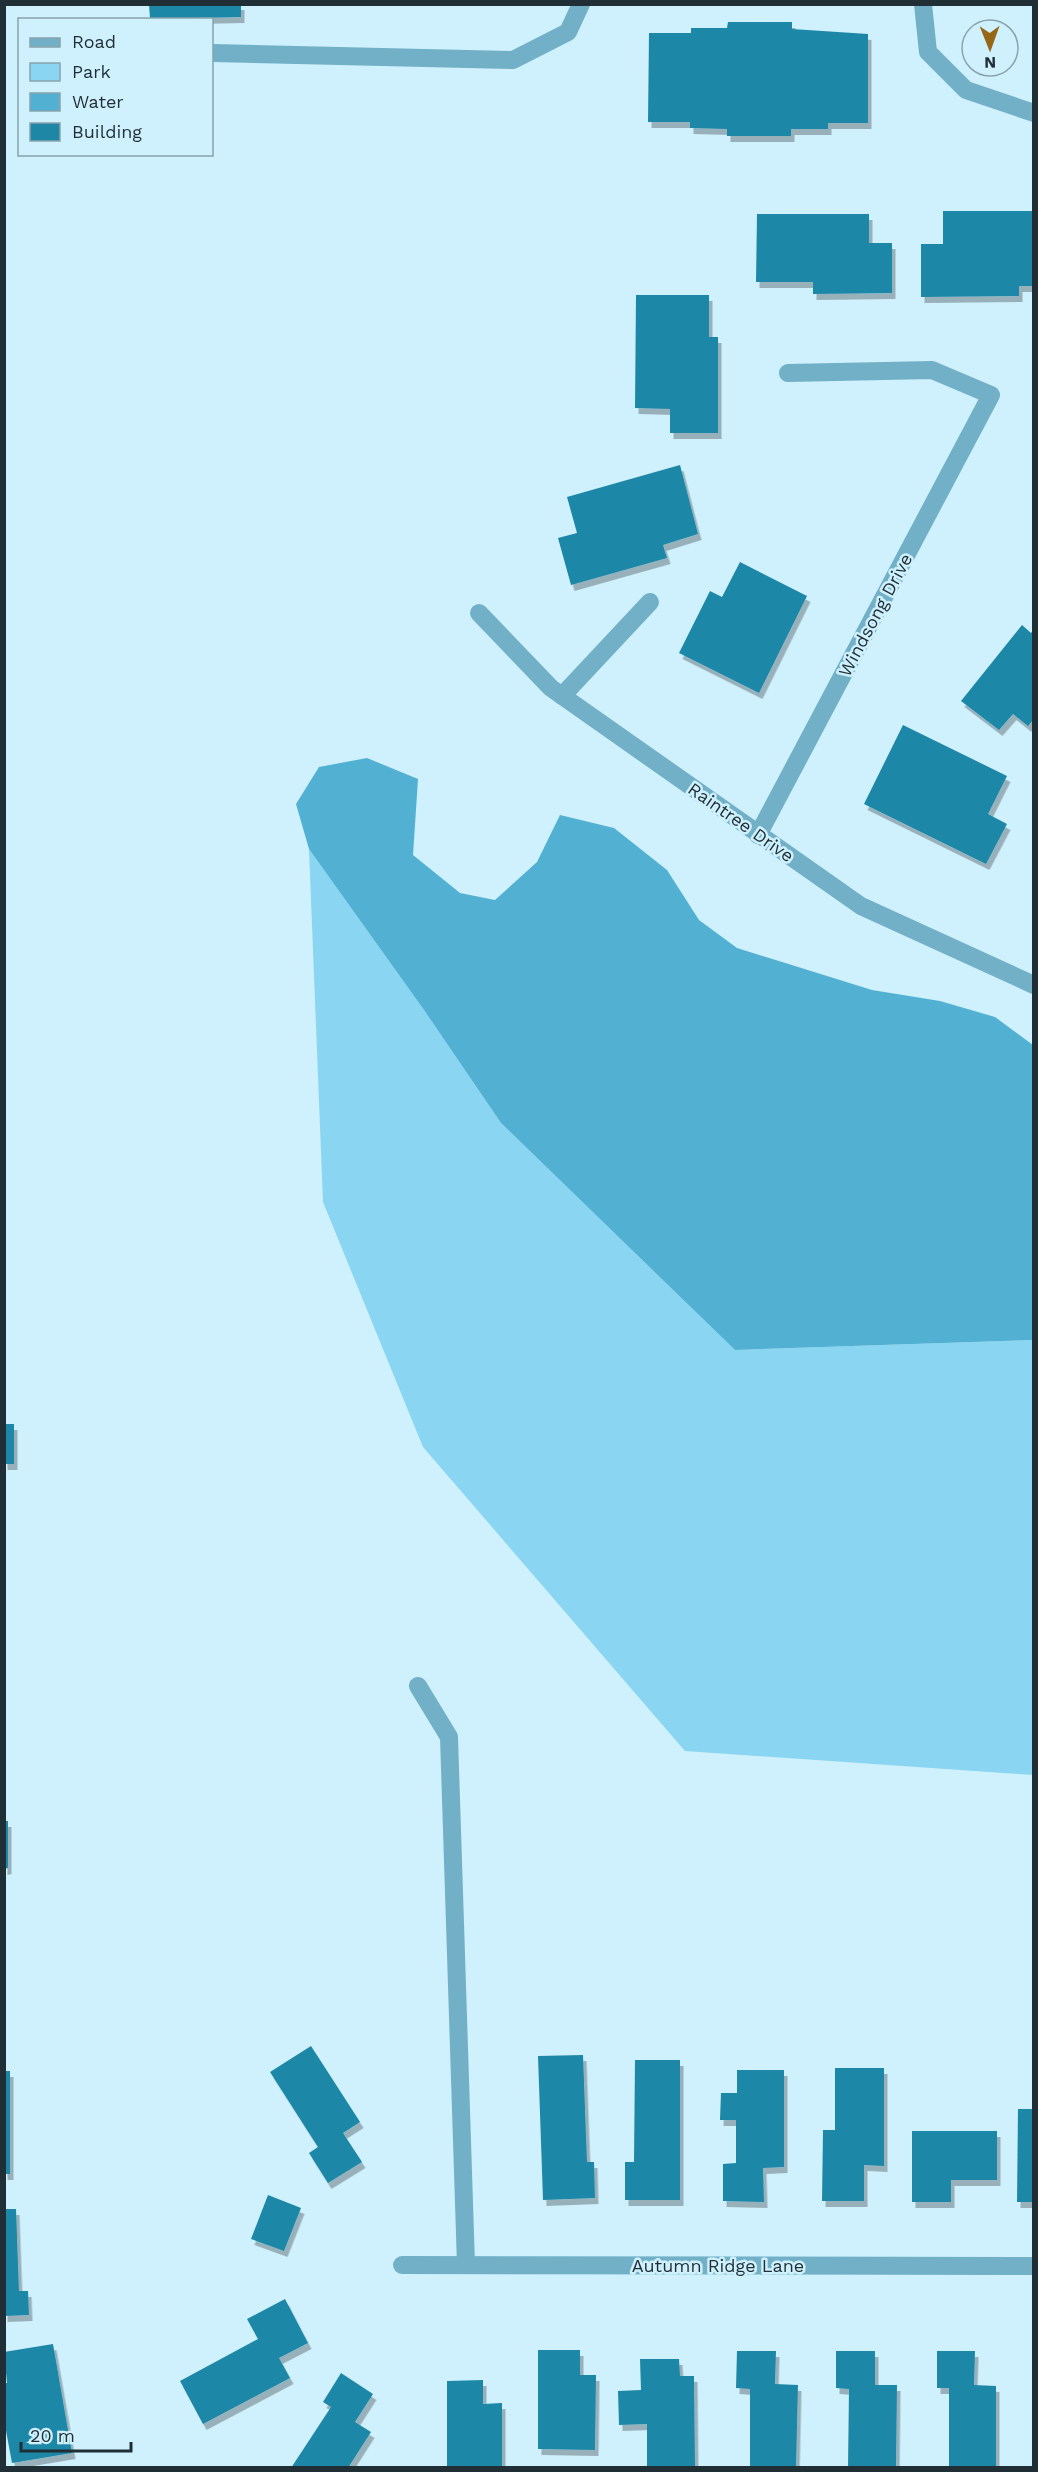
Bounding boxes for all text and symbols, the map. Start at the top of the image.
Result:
legend [18,18,213,156]
north arrow [960,18,1020,78]
text: Road [72,31,116,52]
text: N [984,53,996,72]
text: Park [72,61,111,82]
text: Water [72,91,124,112]
text: Building [72,121,142,142]
street label: Windsong Drive [834,550,916,680]
street label: Raintree Drive [684,778,798,866]
street label: Autumn Ridge Lane [632,2255,804,2276]
scale bar [21,2415,130,2453]
text: 20 m [30,2425,75,2446]

